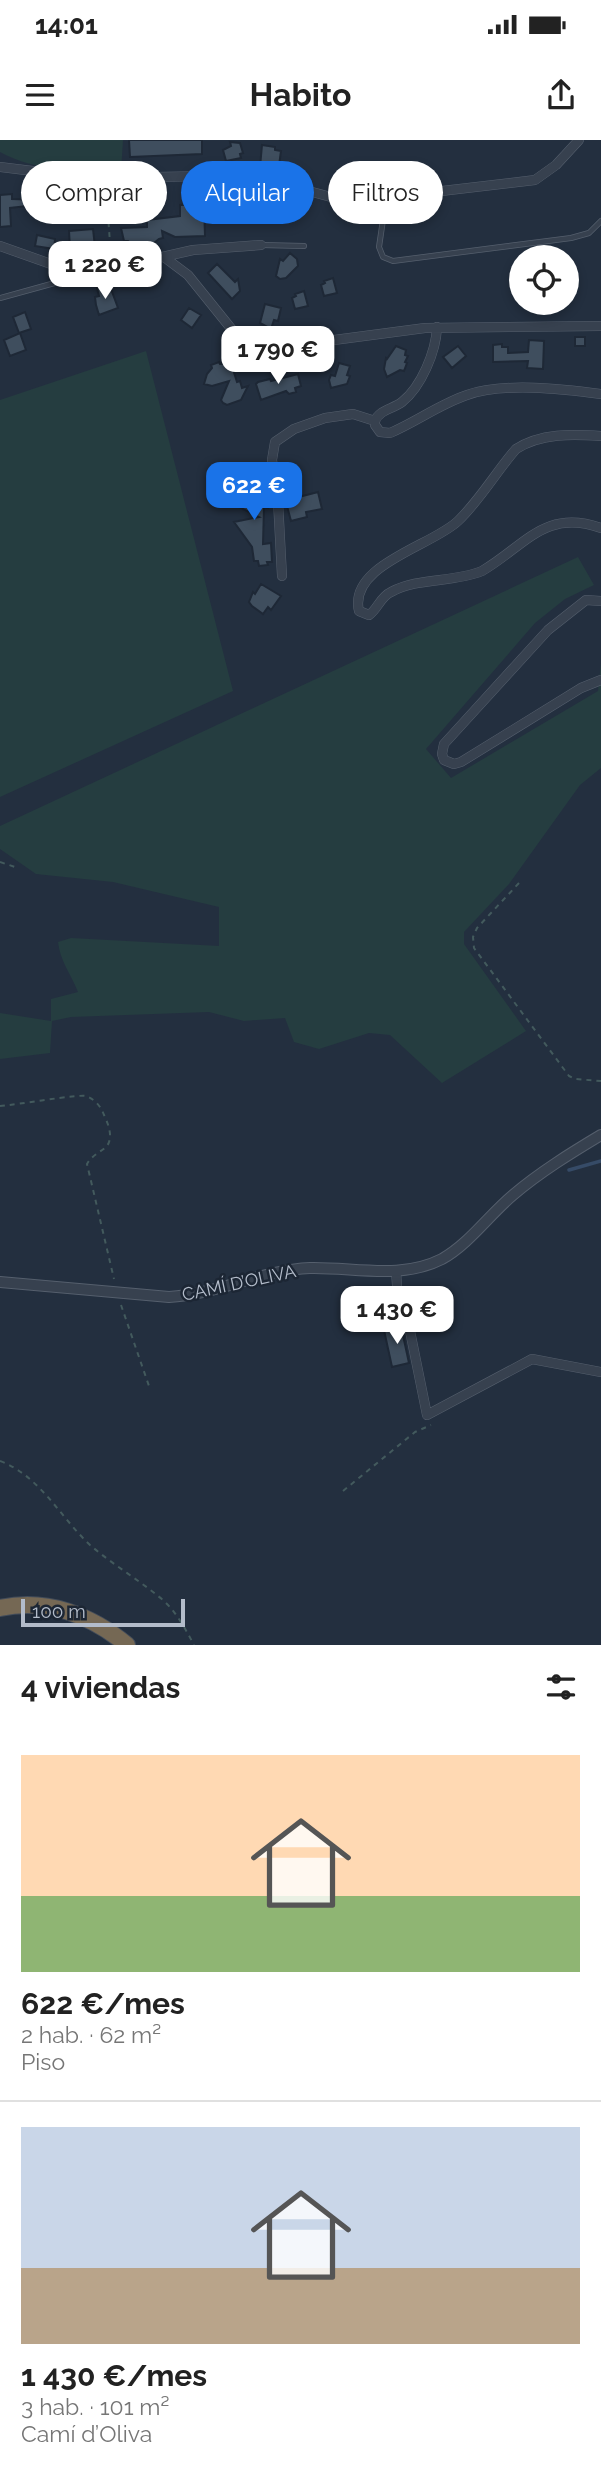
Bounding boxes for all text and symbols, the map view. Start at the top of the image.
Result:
text: 14:01 [35,10,98,40]
icon: menu [21,76,59,114]
text: Habito [250,76,351,113]
icon: share [542,76,580,114]
chip: Comprar [21,161,167,224]
chip: Alquilar [181,161,314,224]
chip: Filtros [328,161,443,224]
pin: 1 220 € [40,242,170,301]
map controls [509,245,579,315]
button: locate [509,245,579,315]
text: 1 220 € [65,250,145,277]
pin: 1 790 € [213,327,343,386]
text: 1 790 € [237,335,319,362]
pin: 622 € [205,462,303,522]
text: 622 € [222,471,286,498]
street label: CAMÍ D’OLIVA [180,1259,298,1305]
pin: 1 430 € [332,1286,462,1346]
text: 1 430 € [357,1295,437,1322]
scale bar [21,1596,186,1628]
text: 100 m [32,1600,86,1622]
icon: filters [542,1668,580,1706]
text: 4 viviendas [21,1670,180,1705]
icon: home [238,1800,364,1926]
text: 622 €/mes [21,1986,185,2021]
text: 2 hab. · 62 m² [21,2021,161,2048]
text: Piso [21,2048,65,2075]
icon: home [238,2172,364,2298]
text: 1 430 €/mes [21,2358,207,2393]
text: 3 hab. · 101 m² [21,2393,169,2420]
text: Camí d’Oliva [21,2420,152,2447]

